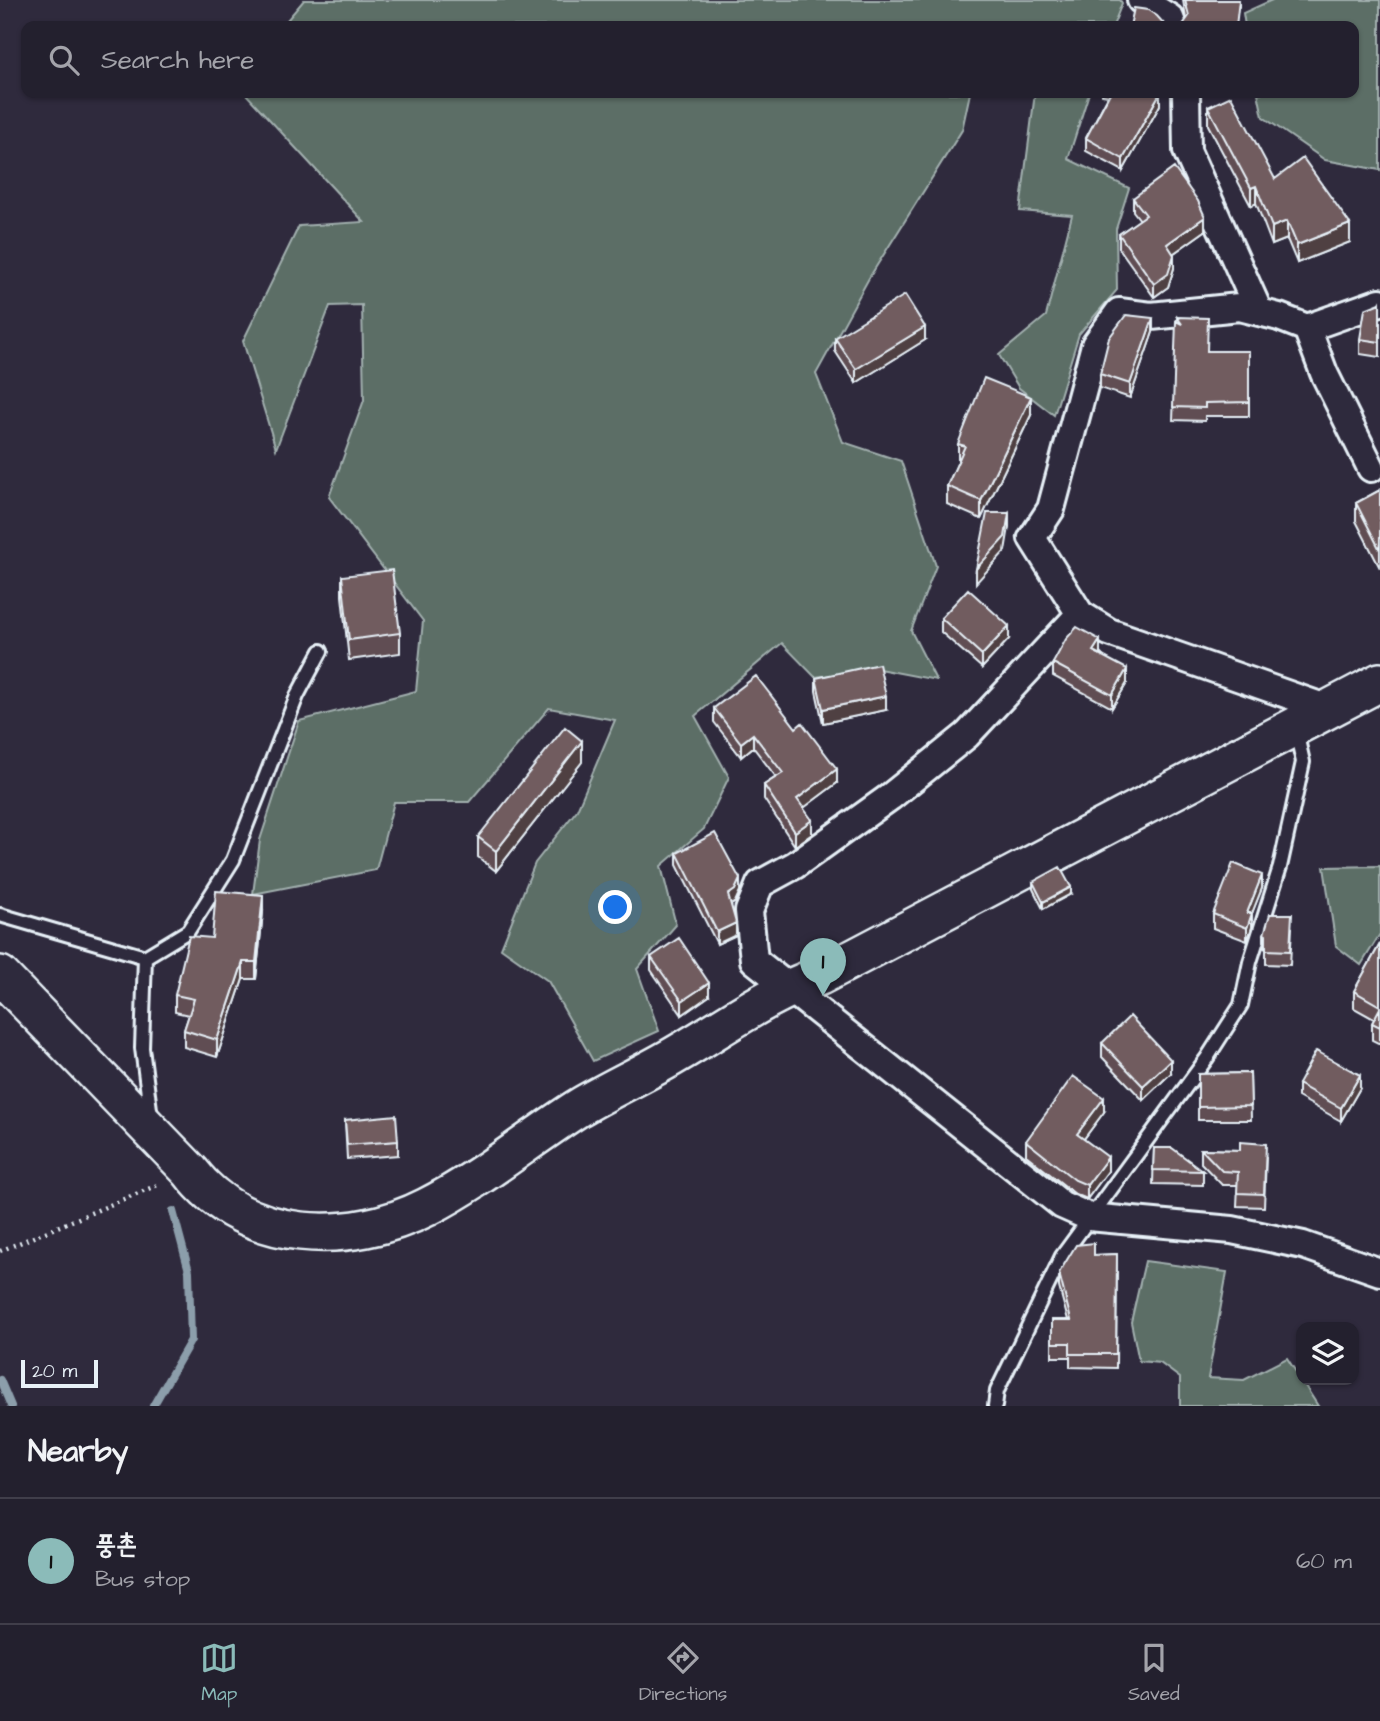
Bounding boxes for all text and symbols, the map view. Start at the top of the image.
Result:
search box [21,21,1359,98]
icon: search [45,41,83,79]
text: Search here [101,42,254,78]
your location [598,890,632,924]
pin: 1 [800,938,846,996]
map controls [1296,1322,1359,1385]
button: layers [1296,1322,1359,1385]
scale bar [21,1357,98,1389]
text: 20 m [32,1358,77,1385]
text: Nearby [28,1431,128,1473]
text: 풍촌 [95,1527,137,1563]
text: 1 [50,1545,52,1577]
text: 60 m [1296,1545,1352,1577]
text: Bus stop [95,1563,190,1595]
tab: Map [200,1639,238,1708]
tab: Directions [639,1639,727,1708]
tab: Saved [1128,1639,1180,1708]

